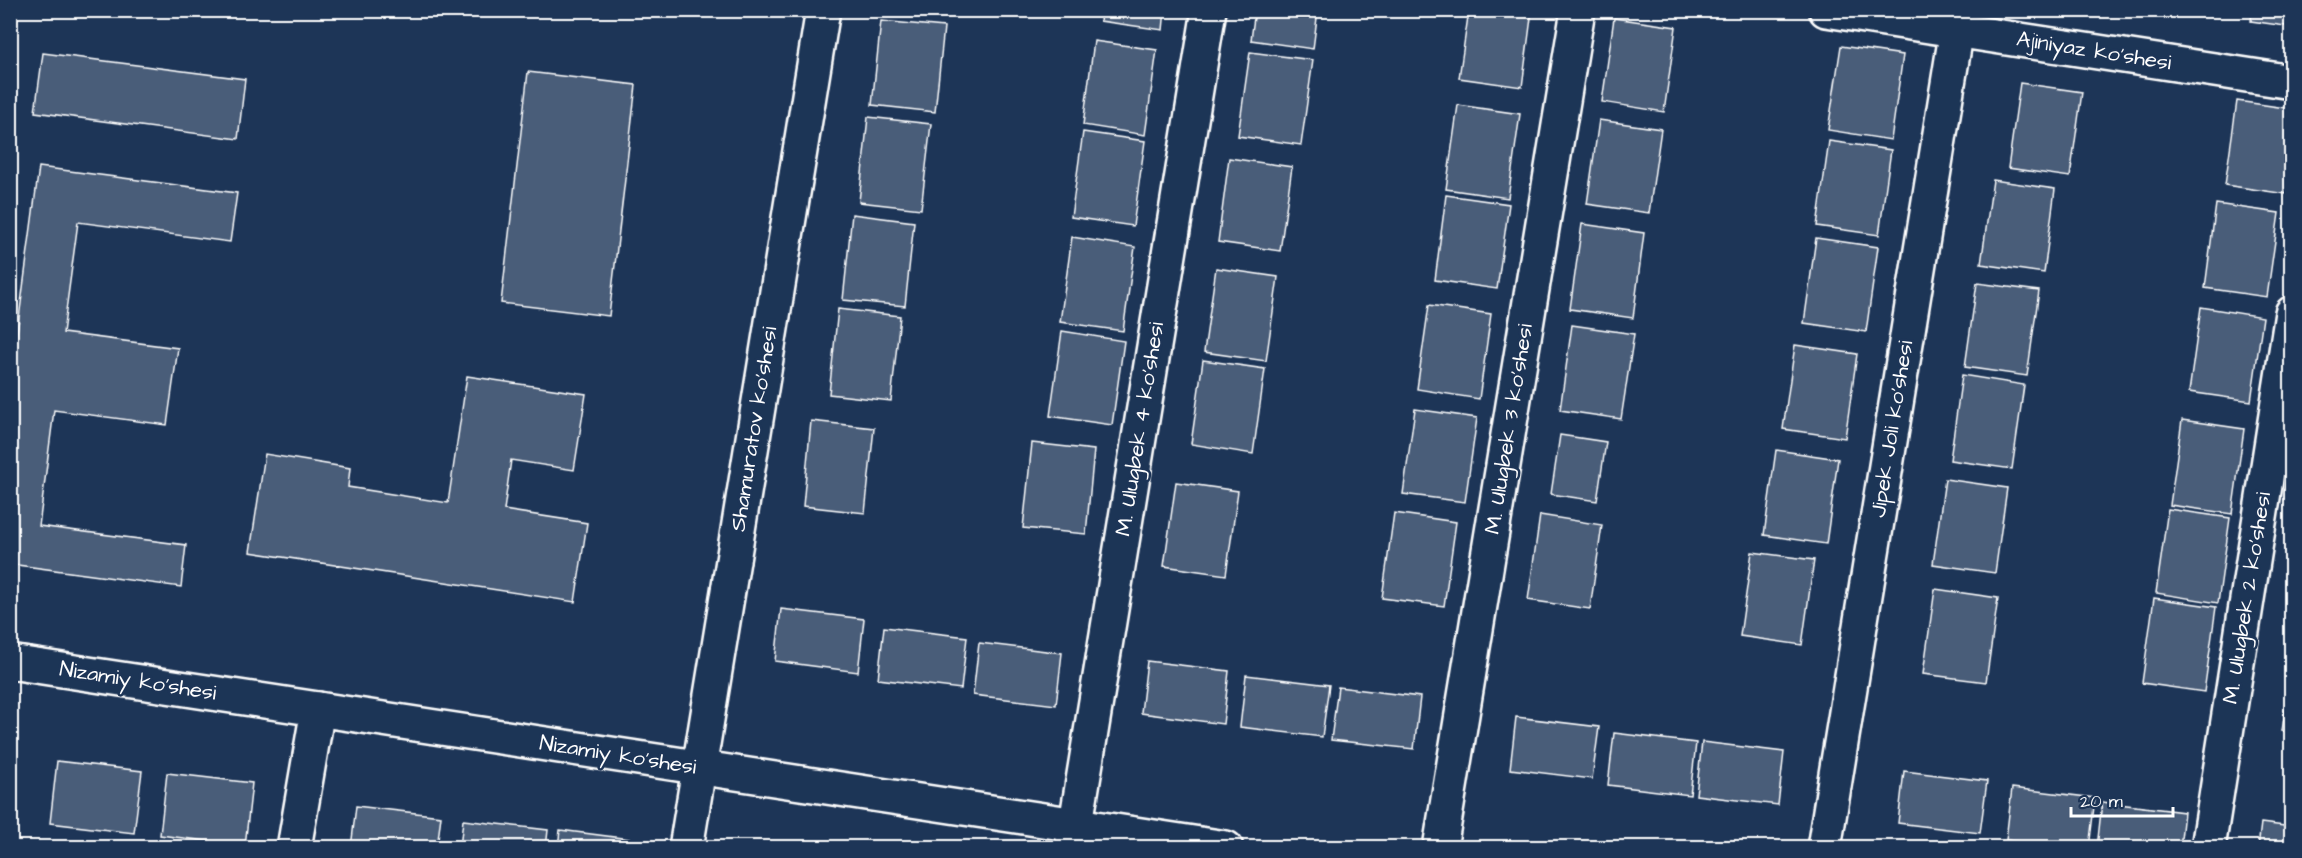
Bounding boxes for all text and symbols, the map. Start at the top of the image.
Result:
street label: Ajiniyaz ko'shesi [2014,23,2174,80]
street label: M. Ulugbek 4 ko'shesi [1108,320,1173,538]
street label: M. Ulugbek 3 ko'shesi [1477,322,1542,537]
street label: Shamuratov ko'shesi [722,324,786,534]
street label: Jipek Joli ko'shesi [1863,338,1921,520]
street label: M. Ulugbek 2 ko'shesi [2215,490,2280,706]
street label: Nizamiy ko'shesi [57,653,219,710]
street label: Nizamiy ko'shesi [537,727,699,784]
scale bar [2071,780,2173,818]
text: 20 m [2080,789,2123,814]

